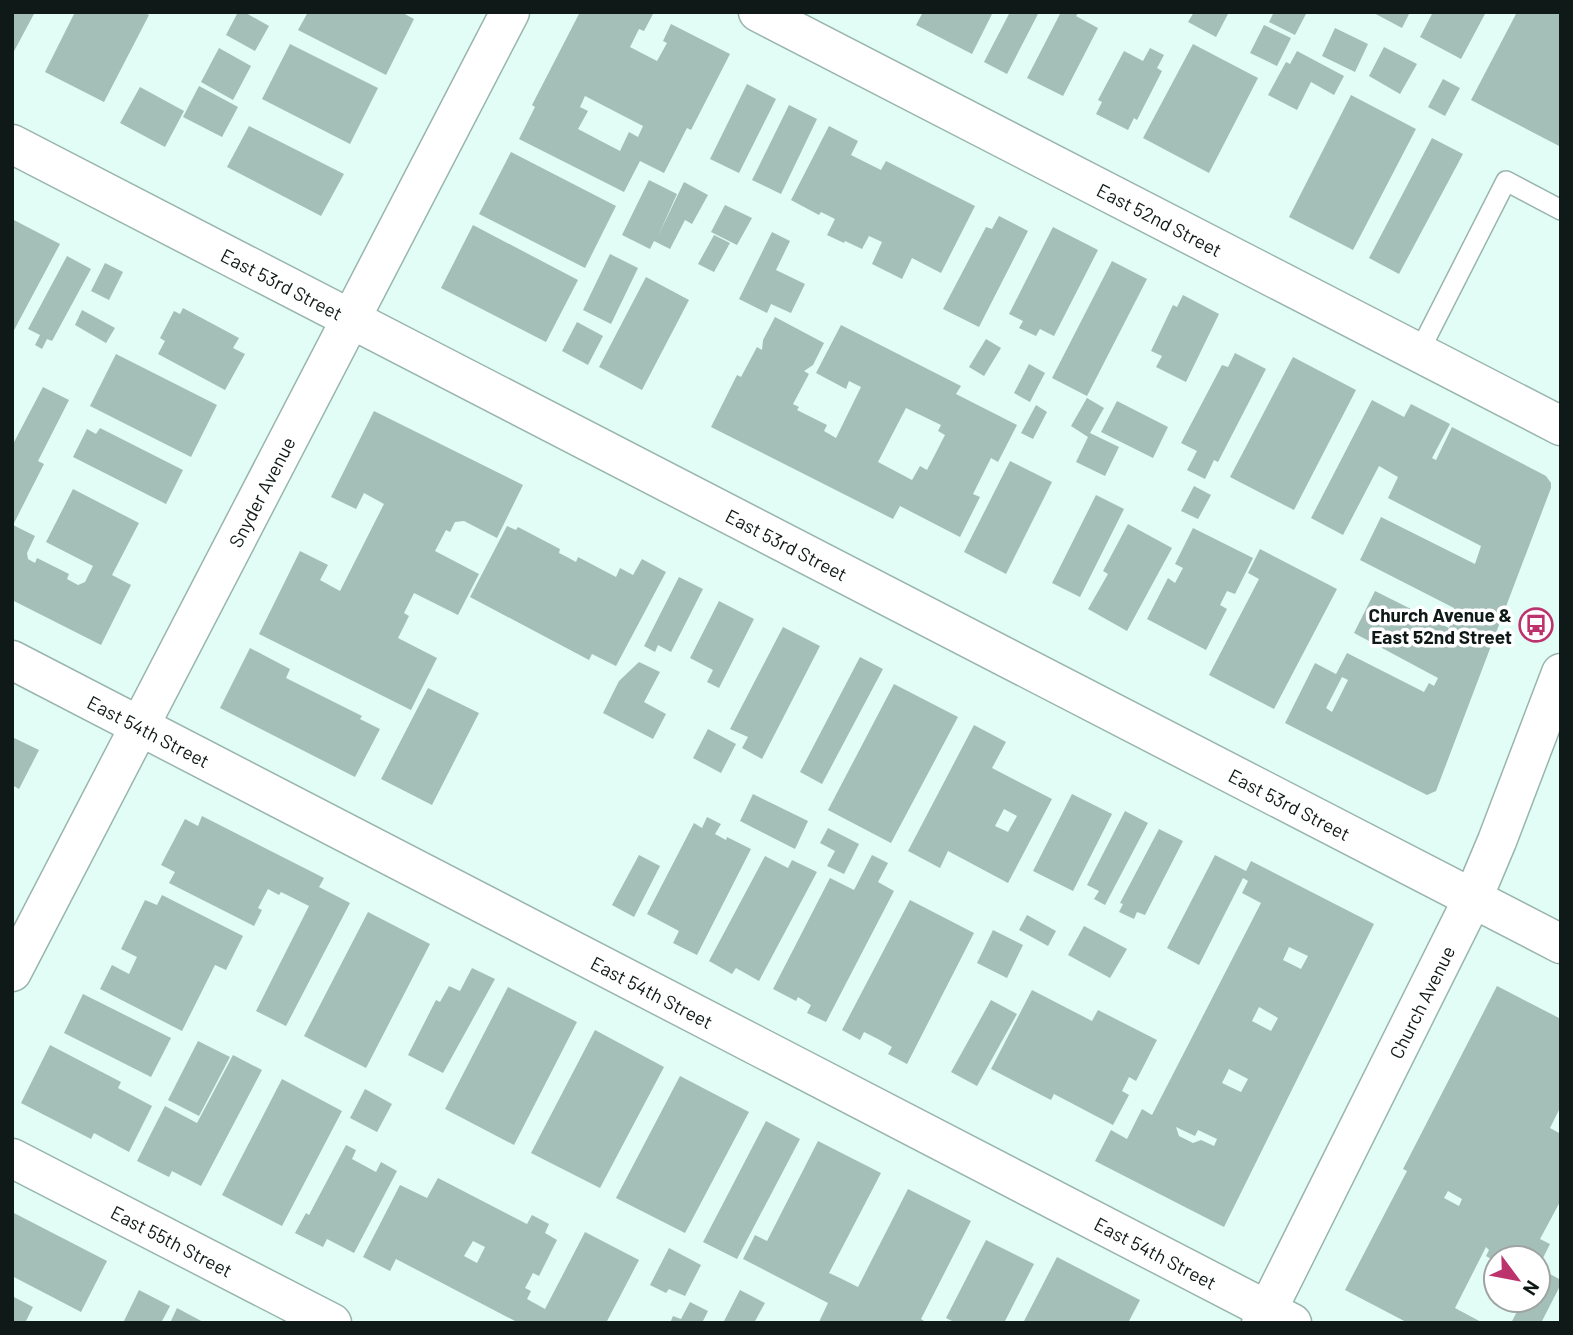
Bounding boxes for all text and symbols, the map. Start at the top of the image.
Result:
street label: East 52nd Street [1093,177,1226,261]
street label: East 53rd Street [217,243,347,324]
street label: Snyder Avenue [223,433,299,551]
street label: East 53rd Street [722,503,851,585]
place label: Church Avenue & East 52nd Street [1369,603,1512,648]
bus stop icon: Church Avenue & East 52nd Street [1517,606,1555,644]
street label: East 54th Street [84,690,214,772]
street label: East 53rd Street [1225,763,1354,845]
street label: Church Avenue [1383,941,1459,1062]
street label: East 54th Street [587,951,717,1033]
street label: East 55th Street [107,1200,237,1281]
street label: East 54th Street [1091,1211,1221,1293]
north arrow [1482,1244,1552,1314]
text: N [1519,1277,1545,1300]

